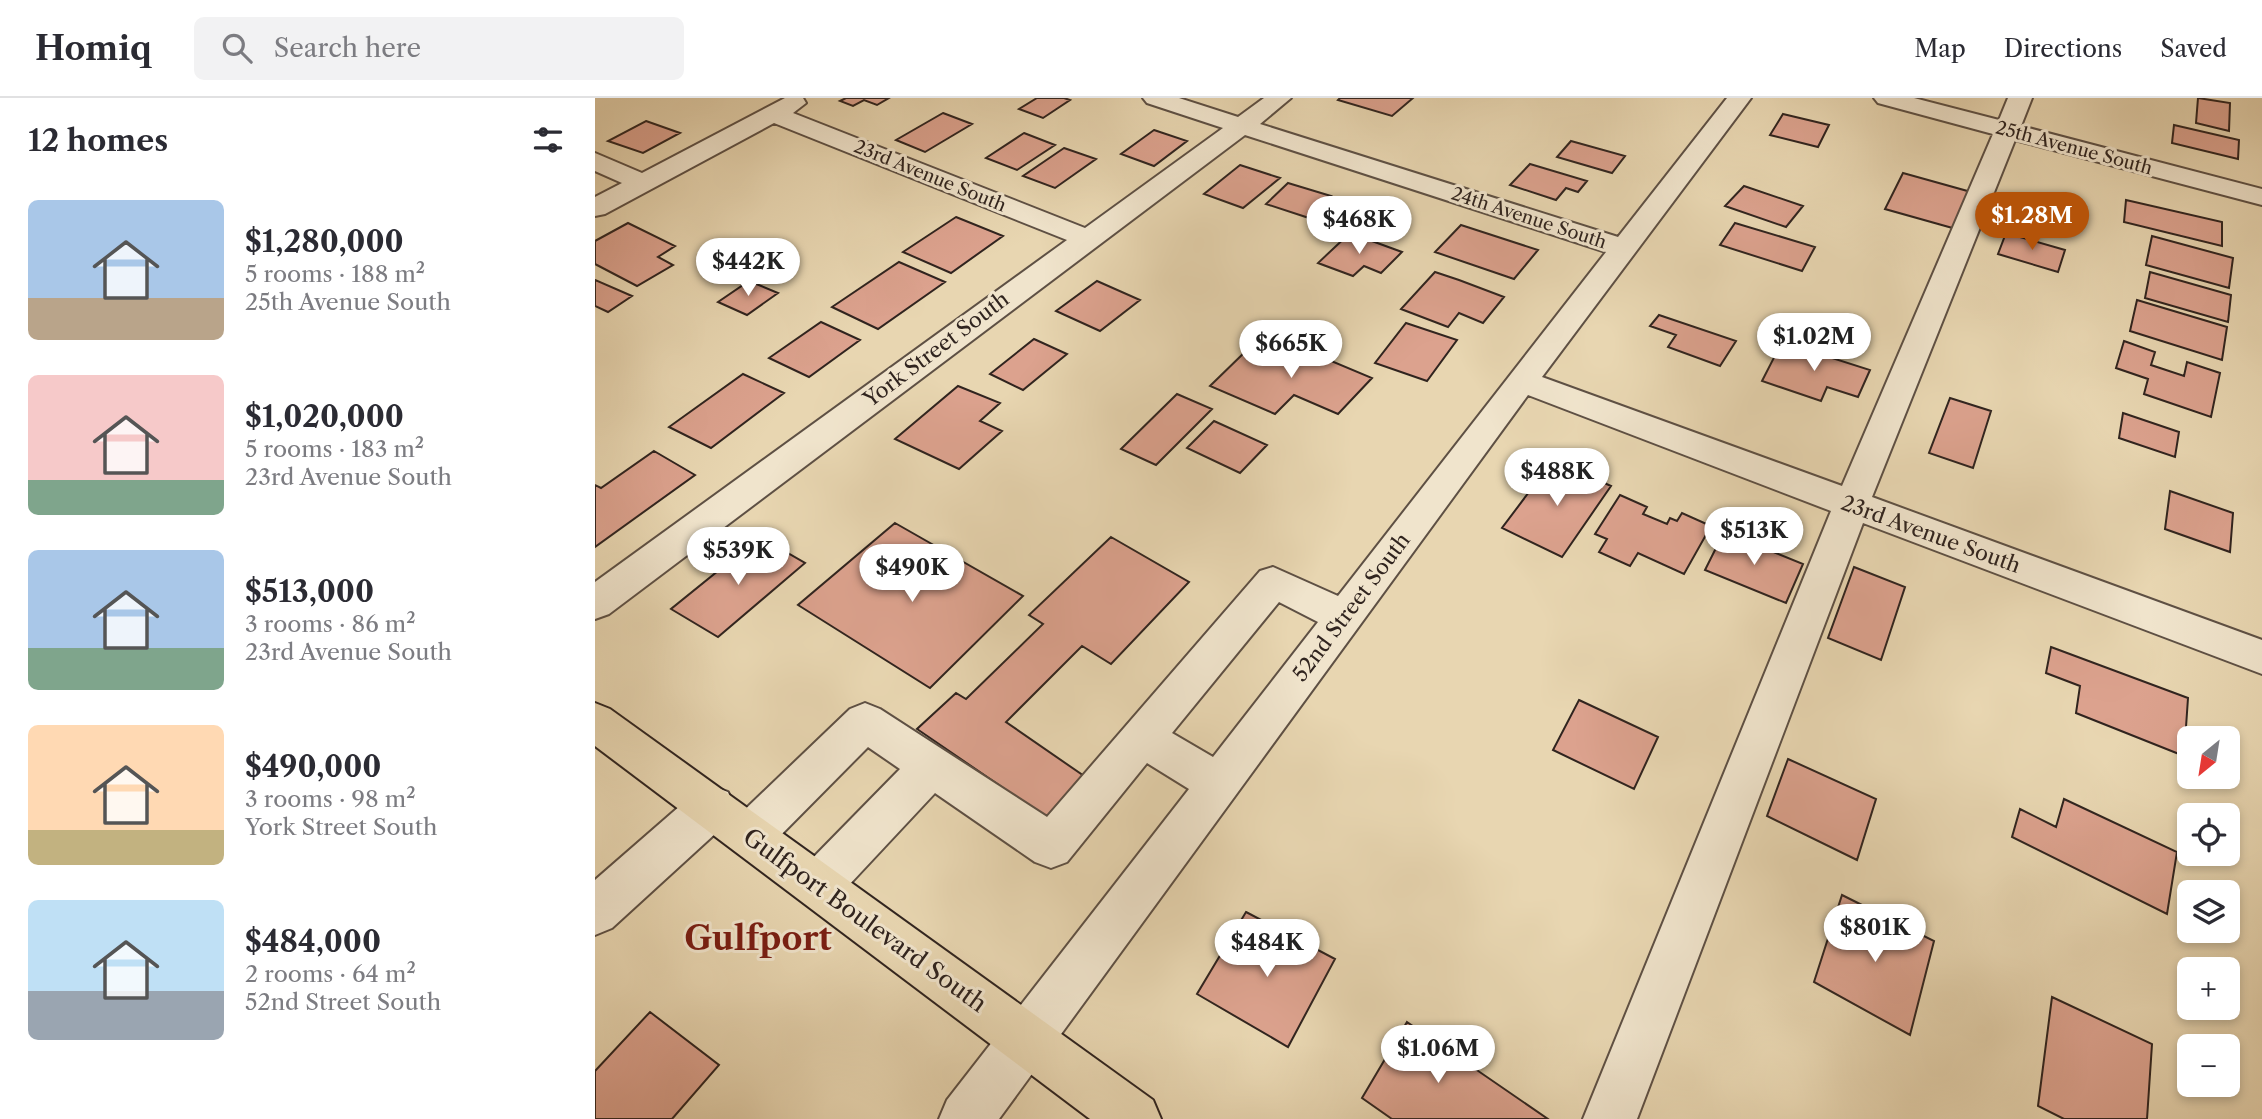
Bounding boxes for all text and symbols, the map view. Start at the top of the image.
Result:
search box [194,17,684,80]
text: Homiq [35,28,152,69]
icon: search [218,29,256,67]
text: Search here [274,32,421,64]
text: Map [1914,34,1966,63]
text: Directions [2004,34,2122,63]
text: Saved [2160,34,2227,63]
street label: 25th Avenue South [1993,117,2155,179]
icon: filters [529,121,567,159]
text: 12 homes [28,122,168,159]
street label: 23rd Avenue South [851,135,1009,217]
street label: 24th Avenue South [1449,183,1609,253]
pin: $1.28M [1975,192,2089,252]
pin: $468K [1310,197,1408,256]
text: $1.28M [1991,201,2073,229]
text: $468K [1323,205,1395,233]
text: $1,280,000 [245,223,404,260]
icon: home [84,228,168,312]
pin: $442K [699,238,797,298]
text: $442K [712,247,784,275]
text: 5 rooms · 188 m² [245,260,425,288]
street label: York Street South [858,286,1014,412]
text: 25th Avenue South [245,288,451,316]
pin: $1.02M [1757,314,1871,373]
pin: $665K [1242,320,1340,380]
text: $1.02M [1773,322,1855,350]
text: $665K [1255,329,1327,357]
text: $1,020,000 [245,398,404,435]
icon: home [84,403,168,487]
text: 5 rooms · 183 m² [245,435,424,463]
pin: $488K [1508,448,1606,508]
text: $488K [1520,457,1594,485]
text: 23rd Avenue South [245,463,452,491]
street label: 23rd Avenue South [1838,490,2024,578]
pin: $513K [1705,508,1803,567]
text: $513K [1720,516,1788,544]
pin: $539K [689,528,787,587]
street label: 52nd Street South [1287,528,1415,686]
text: $539K [703,536,773,564]
pin: $490K [863,545,961,604]
text: $490K [875,553,949,581]
text: $513,000 [245,573,374,610]
icon: home [84,578,168,662]
text: 3 rooms · 86 m² [245,610,416,638]
text: 23rd Avenue South [245,638,452,666]
north arrow [2177,726,2240,789]
map controls [2177,726,2240,1097]
text: $490,000 [245,748,381,785]
icon: home [84,753,168,837]
text: 3 rooms · 98 m² [245,785,416,813]
button: locate [2177,803,2240,866]
text: York Street South [245,813,437,841]
street label: Gulfport Boulevard South [738,822,992,1018]
button: layers [2177,880,2240,943]
pin: $801K [1826,904,1924,964]
text: $801K [1840,913,1910,941]
district label: Gulfport [684,918,832,958]
pin: $484K [1218,920,1316,979]
text: $484,000 [245,923,381,960]
icon: home [84,928,168,1012]
text: $484K [1231,928,1303,956]
button: + [2177,957,2240,1020]
text: 2 rooms · 64 m² [245,960,416,988]
text: 52nd Street South [245,988,441,1016]
pin: $1.06M [1381,1026,1495,1085]
text: $1.06M [1397,1034,1479,1062]
button: − [2177,1034,2240,1097]

